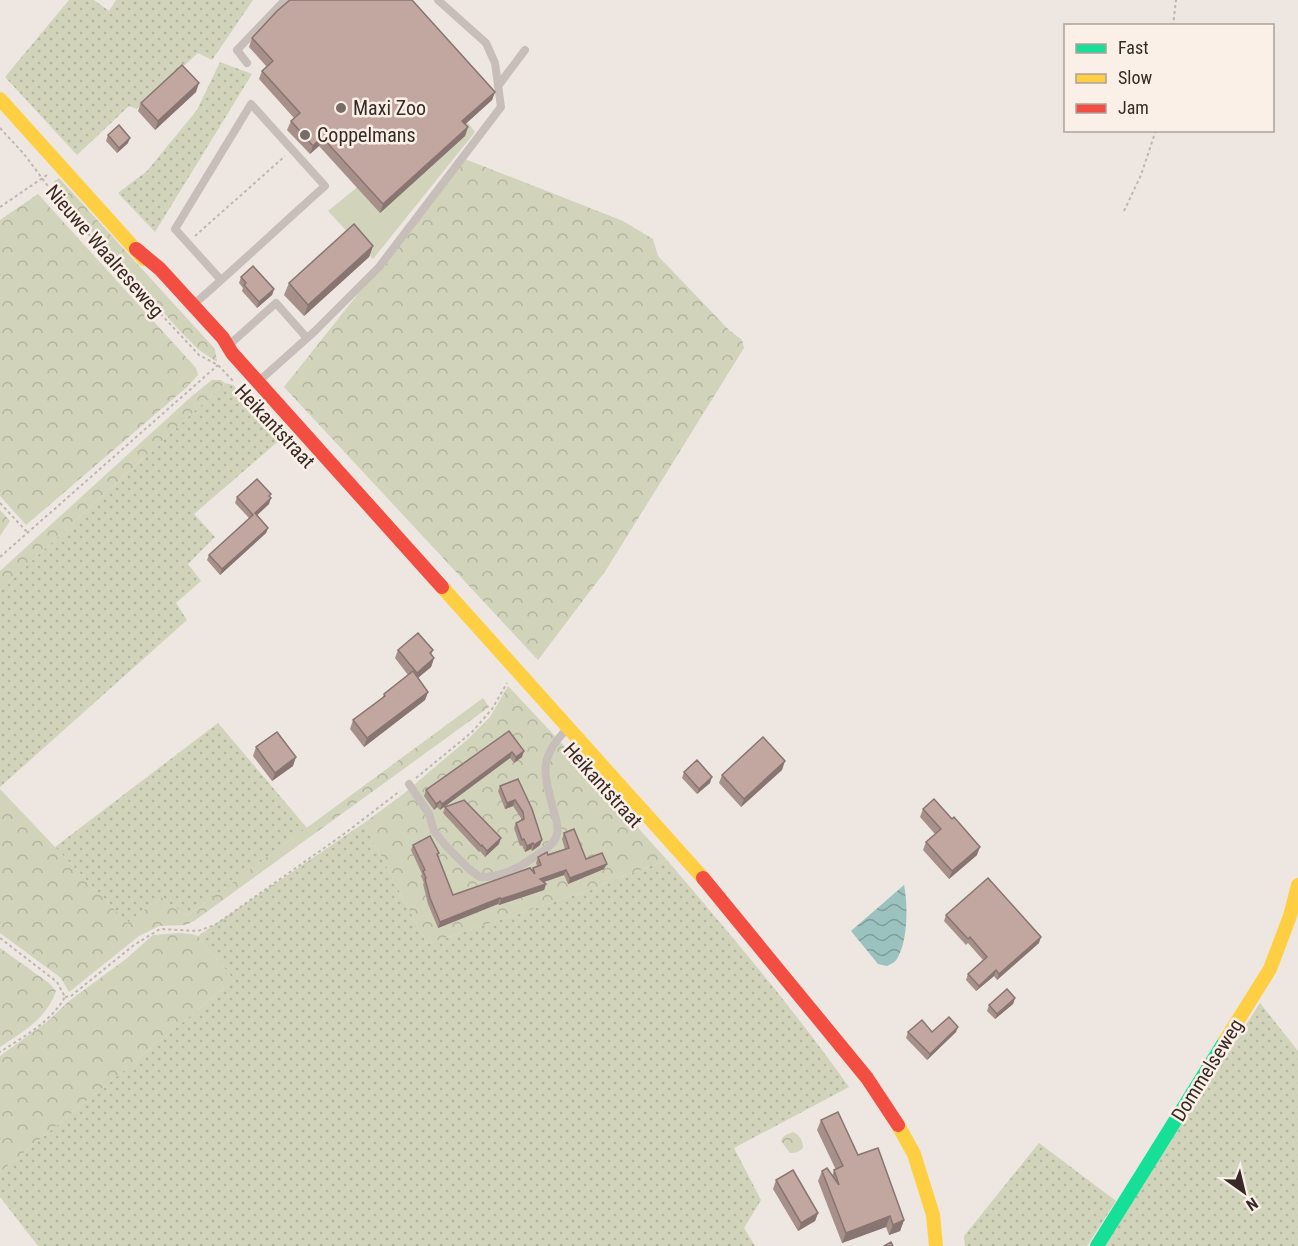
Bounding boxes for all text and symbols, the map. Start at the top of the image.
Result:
legend [1064,24,1274,132]
text: Fast [1118,37,1149,58]
text: Slow [1118,67,1153,88]
place label: Maxi Zoo [353,96,426,120]
text: Jam [1118,97,1149,118]
marker: Maxi Zoo [334,101,348,115]
place label: Coppelmans [317,123,416,147]
marker: Coppelmans [298,128,312,142]
street label: Nieuwe Waalreseweg [41,180,169,322]
street label: Heikantstraat [230,379,320,473]
street label: Heikantstraat [558,737,648,833]
street label: Dommelseweg [1166,1014,1248,1126]
north arrow [1214,1162,1274,1222]
text: N [1243,1193,1261,1215]

